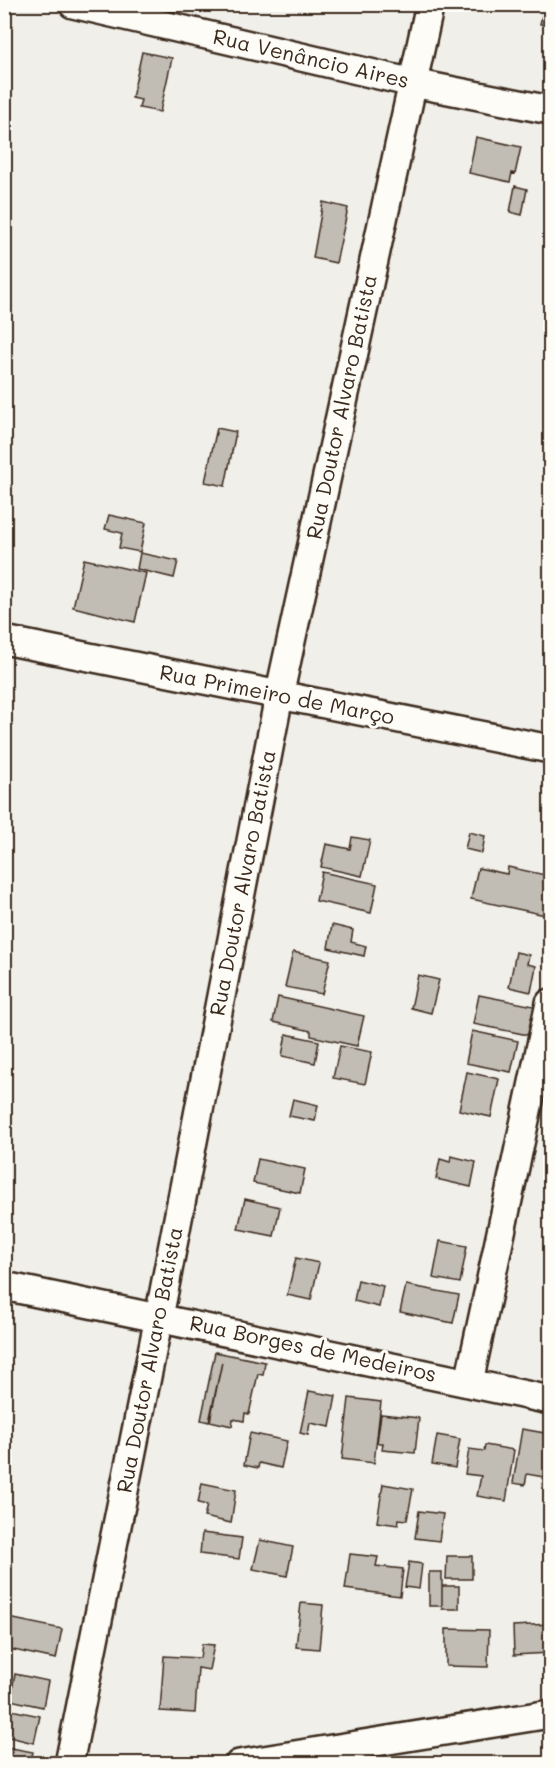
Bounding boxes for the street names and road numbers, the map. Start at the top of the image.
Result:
street label: Rua Venâncio Aires [211,22,412,93]
street label: Rua Doutor Alvaro Batista [299,272,382,542]
street label: Rua Primeiro de Março [158,658,397,730]
street label: Rua Doutor Alvaro Batista [203,748,281,1018]
street label: Rua Doutor Alvaro Batista [110,1225,188,1495]
street label: Rua Borges de Medeiros [187,1308,439,1387]

